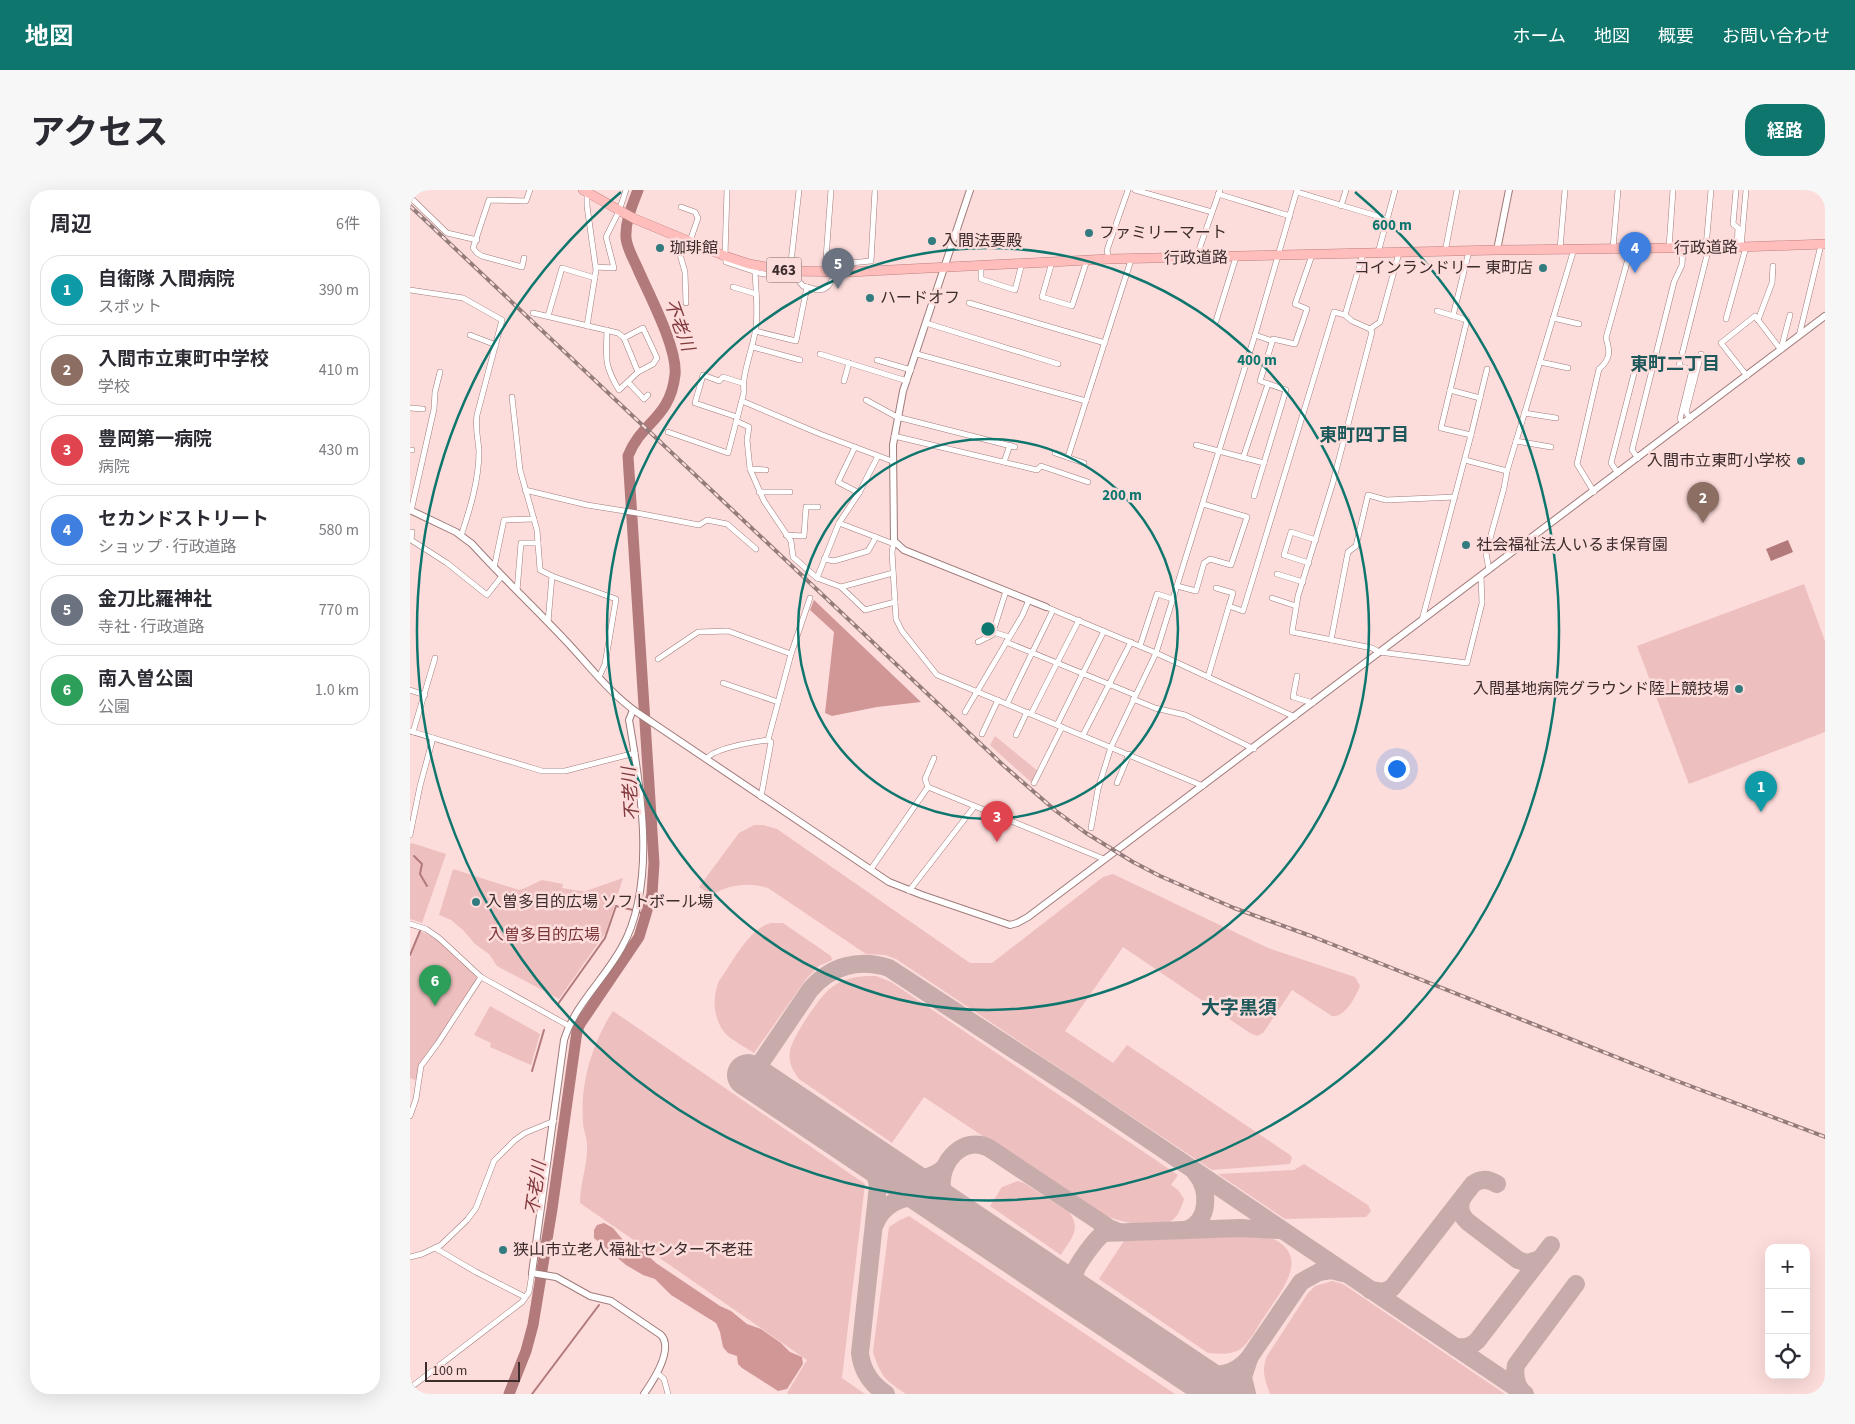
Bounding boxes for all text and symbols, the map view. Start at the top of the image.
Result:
text: 地図 [25,19,73,54]
text: ホーム [1513,24,1566,49]
text: 地図 [1594,24,1630,49]
text: 概要 [1658,24,1694,49]
text: お問い合わせ [1722,24,1830,49]
button: 経路 [1745,104,1825,156]
text: アクセス [30,108,168,158]
text: 周辺 [50,209,92,239]
text: 6件 [336,213,360,235]
text: 600 m [1372,215,1412,236]
place label: ファミリーマート [1099,222,1227,244]
marker: ファミリーマート [1083,227,1095,239]
place label: 入間法要殿 [942,230,1022,252]
pin: 4 [1619,232,1651,273]
marker: 入間法要殿 [926,235,938,247]
street label: 行政道路 [1674,236,1738,260]
place label: 珈琲館 [670,237,718,259]
marker: 珈琲館 [654,242,666,254]
street label: 行政道路 [1164,246,1228,270]
pin: 5 [822,248,854,289]
place label: コインランドリー 東町店 [1354,257,1533,279]
road number: 463 [766,258,802,282]
marker: コインランドリー 東町店 [1537,262,1549,274]
text: 自衛隊 入間病院 [98,266,235,293]
text: 1 [63,279,71,301]
text: 390 m [319,279,359,301]
place label: ハードオフ [880,287,960,309]
marker: ハードオフ [864,292,876,304]
water label: 不老川 [658,295,701,357]
text: スポット [98,296,162,318]
text: 入間市立東町中学校 [98,346,269,373]
text: 400 m [1237,350,1277,371]
district label: 東町二丁目 [1630,352,1720,377]
text: 2 [63,359,71,381]
text: 410 m [319,359,359,381]
text: 学校 [98,376,130,398]
district label: 東町四丁目 [1319,423,1409,448]
text: 豊岡第一病院 [98,426,212,453]
text: 3 [63,439,71,461]
text: 430 m [319,439,359,461]
place label: 入間市立東町小学校 [1647,450,1791,472]
marker: 入間市立東町小学校 [1795,455,1807,467]
text: 病院 [98,456,130,478]
pin: 2 [1687,482,1719,523]
text: 200 m [1102,485,1142,506]
text: セカンドストリート [98,506,269,533]
text: 4 [63,519,71,541]
text: 580 m [319,519,359,541]
place label: 社会福祉法人いるま保育園 [1476,534,1668,556]
text: ショップ · 行政道路 [98,536,236,558]
marker: 社会福祉法人いるま保育園 [1460,539,1472,551]
text: 金刀比羅神社 [98,586,212,613]
text: 5 [63,599,71,621]
text: 770 m [319,599,359,621]
text: 寺社 · 行政道路 [98,616,204,638]
centre of rings [979,620,997,638]
text: 南入曽公園 [98,666,193,693]
place label: 入間基地病院グラウンド陸上競技場 [1473,678,1729,700]
text: 6 [63,679,71,701]
text: 1.0 km [315,679,359,701]
marker: 入間基地病院グラウンド陸上競技場 [1733,683,1745,695]
text: 公園 [98,696,130,718]
your location [1384,756,1410,782]
water label: 不老川 [617,764,645,822]
pin: 1 [1745,771,1777,812]
pin: 3 [981,801,1013,842]
place label: 入曽多目的広場 ソフトボール場 [486,891,713,913]
marker: 入曽多目的広場 ソフトボール場 [470,896,482,908]
park label: 入曽多目的広場 [488,924,600,946]
pin: 6 [419,965,451,1006]
district label: 大字黒須 [1201,995,1277,1022]
water label: 不老川 [520,1158,552,1216]
place label: 狭山市立老人福祉センター不老荘 [513,1239,753,1261]
marker: 狭山市立老人福祉センター不老荘 [497,1244,509,1256]
map controls [1765,1244,1810,1379]
button: + [1765,1244,1810,1289]
button: − [1765,1289,1810,1334]
button: locate [1765,1334,1810,1379]
scale bar [425,1359,520,1382]
text: 100 m [432,1361,467,1381]

